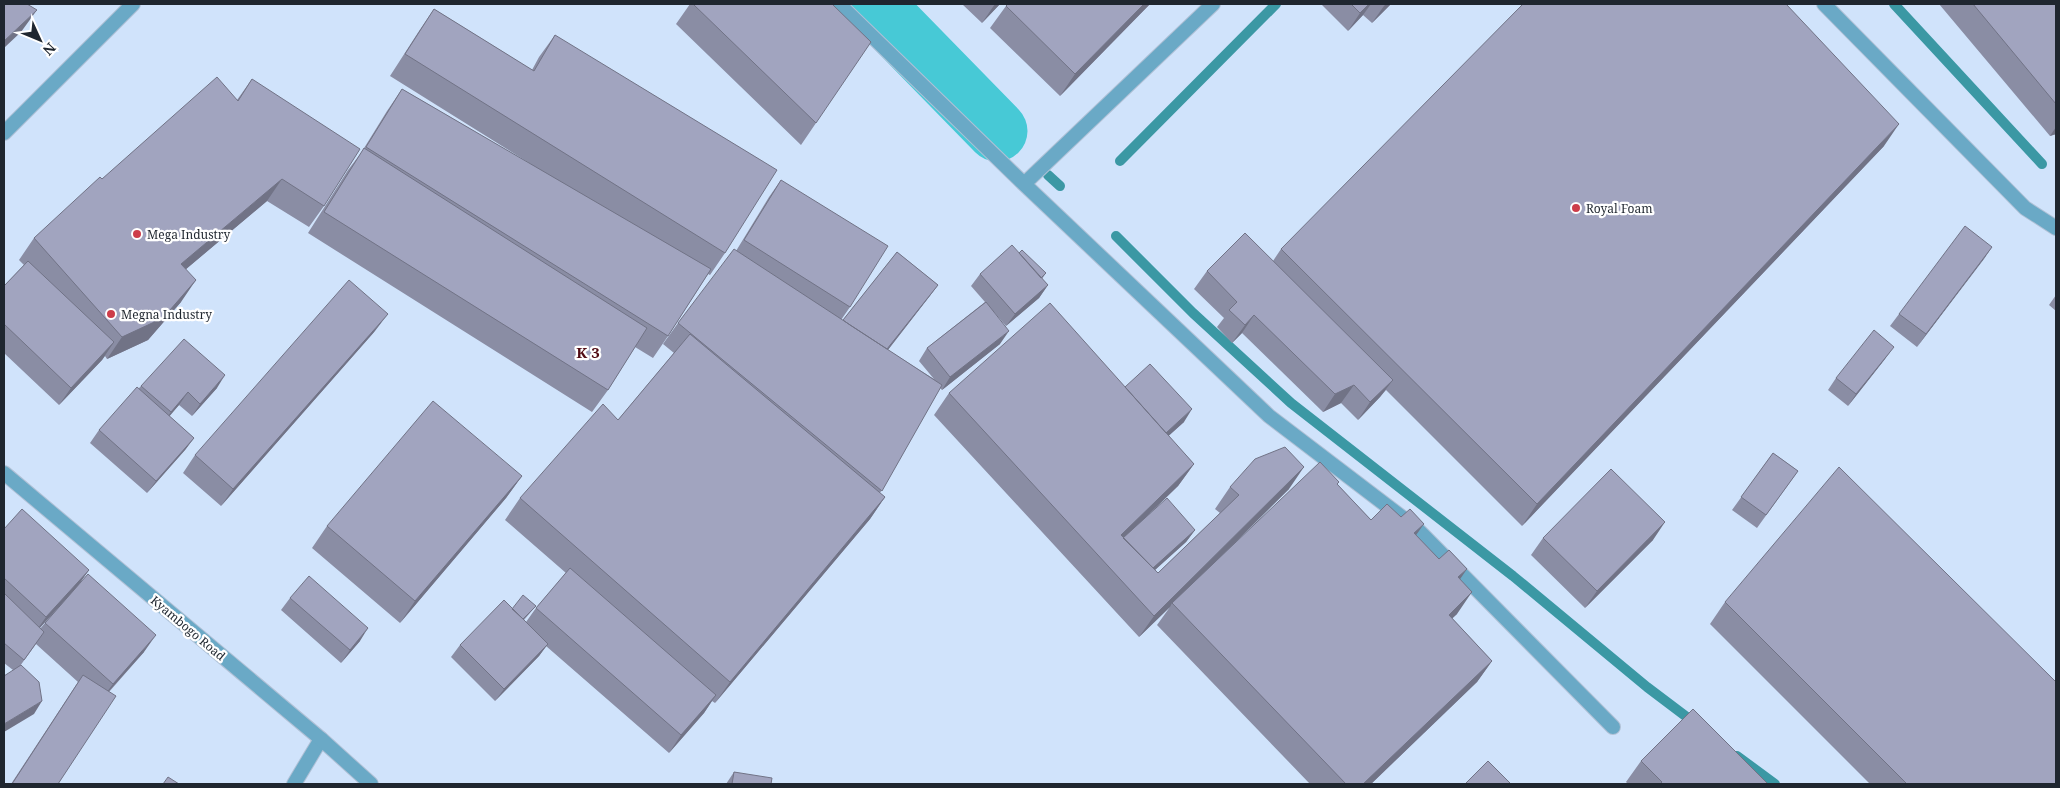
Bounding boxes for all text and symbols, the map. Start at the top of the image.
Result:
north arrow [15,15,65,65]
text: N [39,39,60,60]
place label: Royal Foam [1586,200,1653,217]
marker: Royal Foam [1570,202,1582,214]
place label: Mega Industry [147,226,230,243]
marker: Mega Industry [131,228,143,240]
place label: Megna Industry [121,306,212,323]
marker: Megna Industry [105,308,117,320]
district label: K 3 [576,342,600,362]
street label: Kyambogo Road [147,592,229,665]

